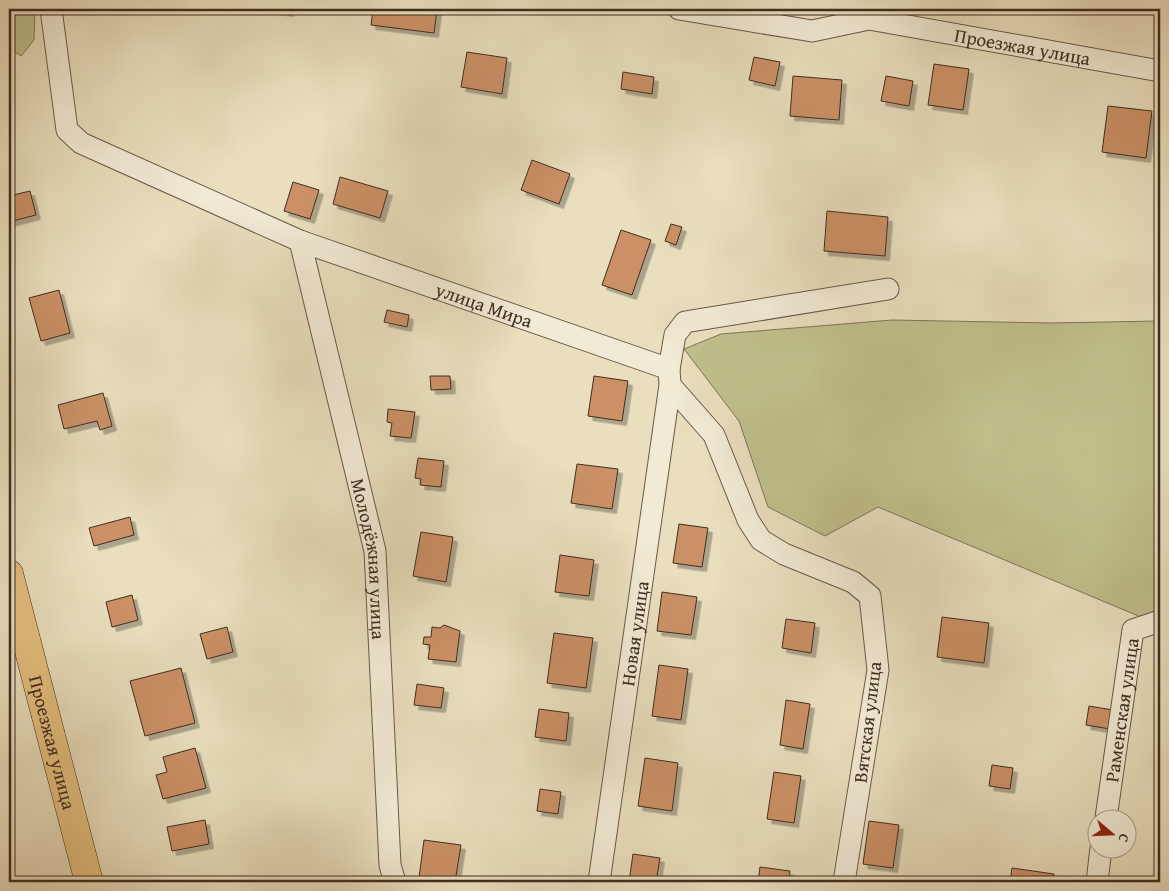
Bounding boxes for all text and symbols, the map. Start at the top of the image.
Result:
street label: Проезжая улица [952,21,1093,72]
street label: улица Мира [431,275,536,335]
street label: Молодёжная улица [344,475,393,640]
street label: Новая улица [613,579,656,688]
street label: Раменская улица [1097,636,1146,784]
street label: Вятская улица [846,660,888,784]
street label: Проезжая улица [22,672,84,812]
north arrow [1086,808,1136,858]
text: С [1114,831,1135,845]

